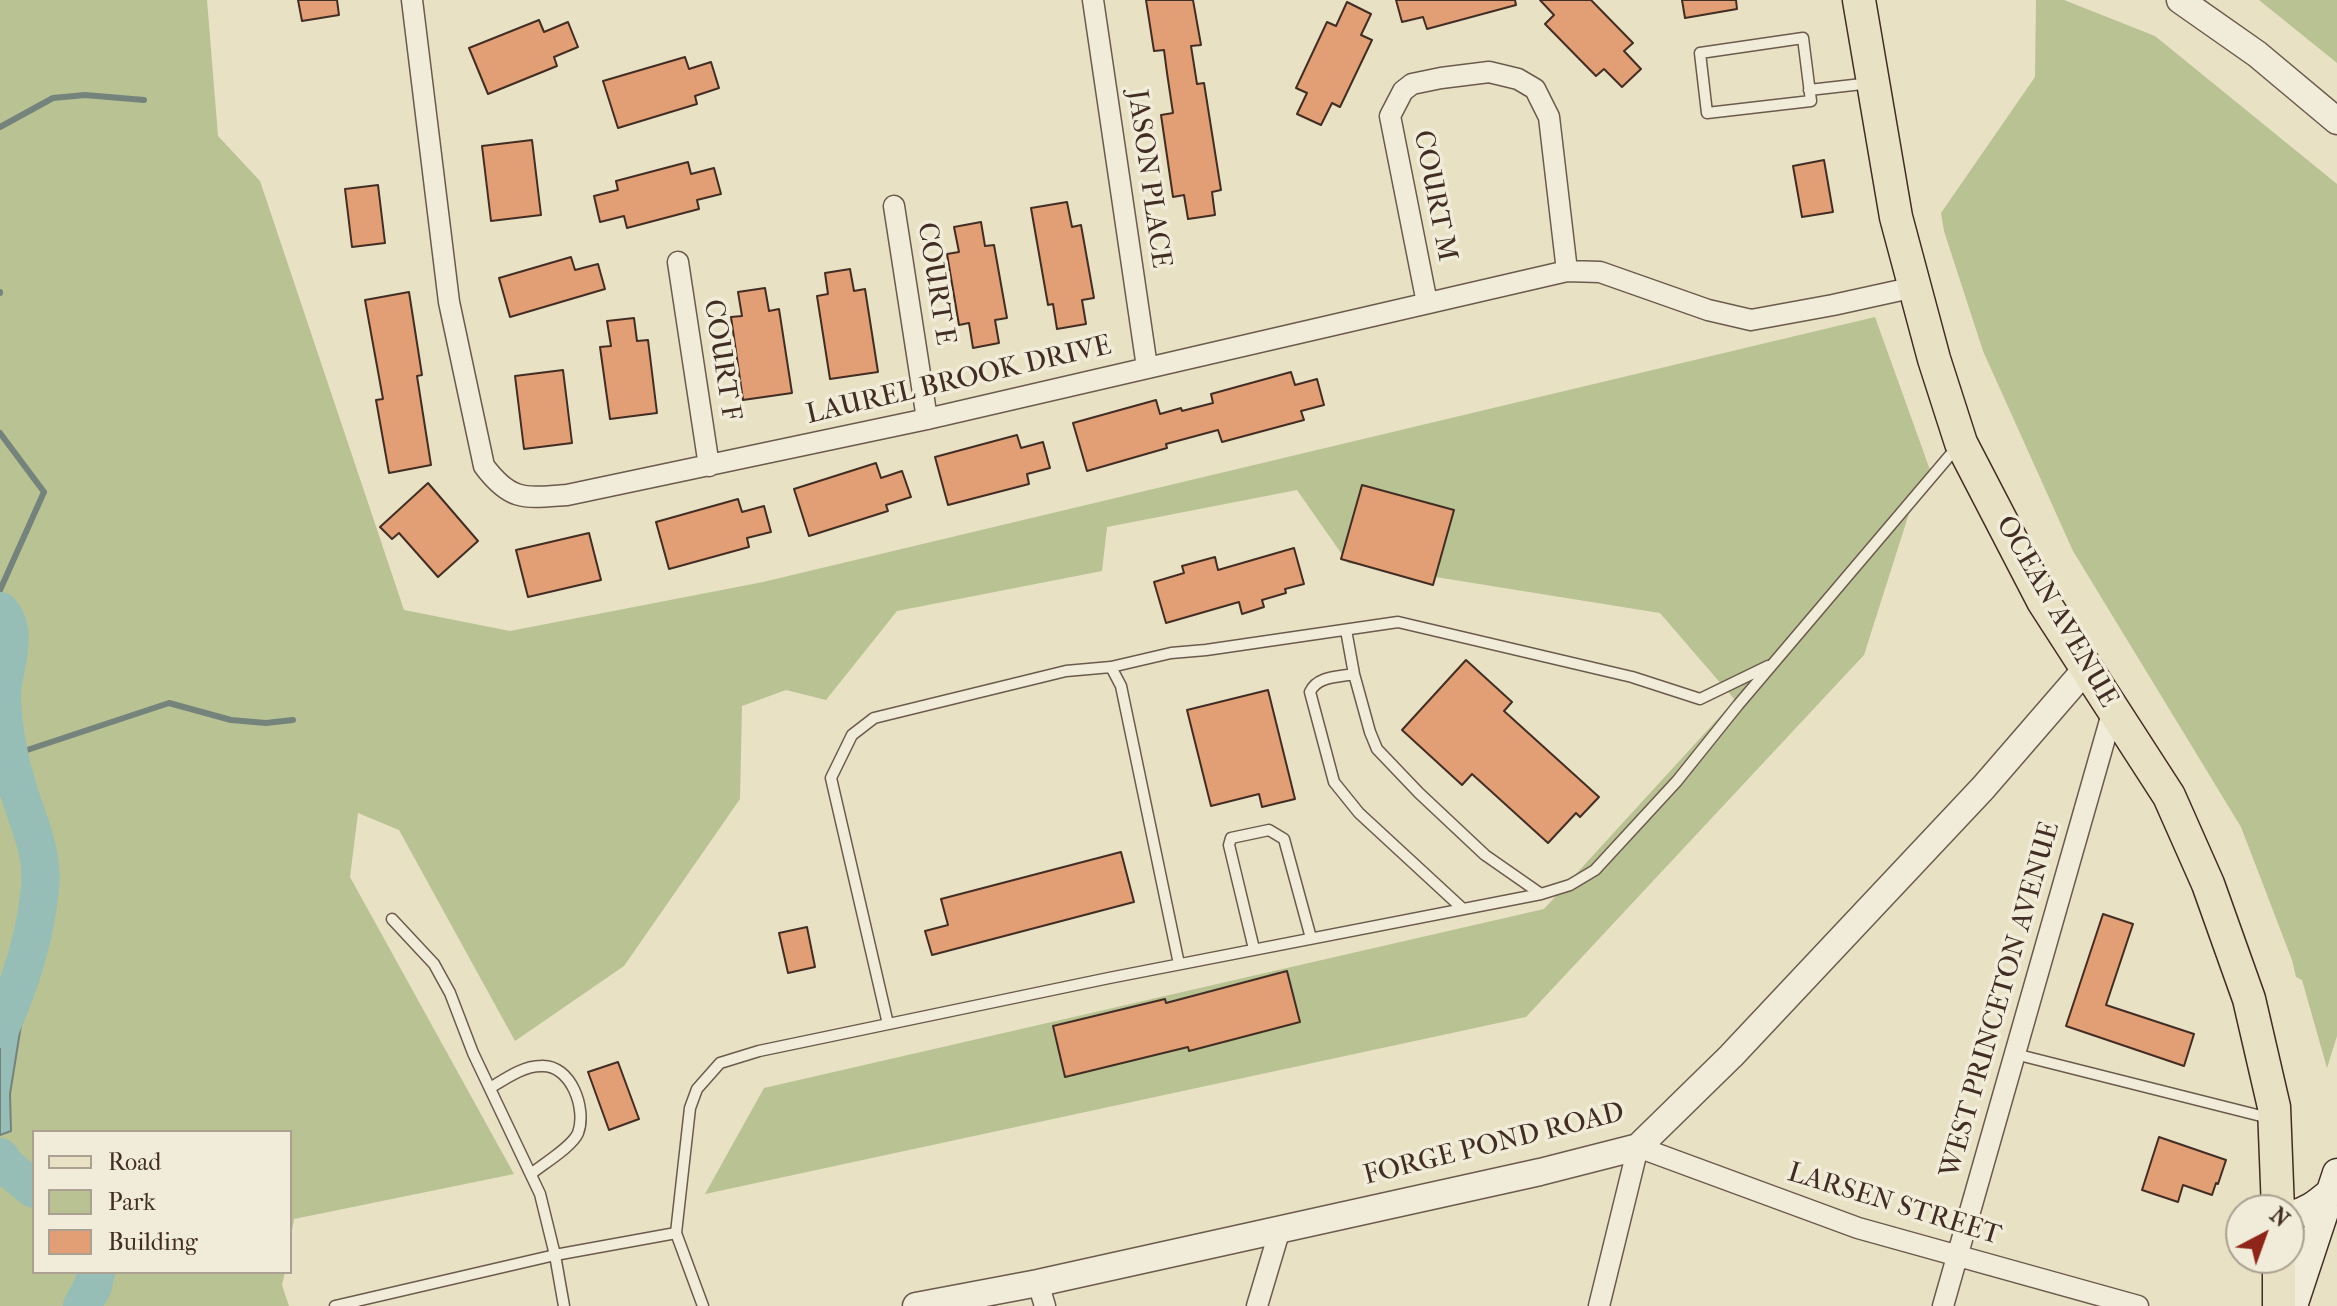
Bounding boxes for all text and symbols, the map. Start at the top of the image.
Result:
street label: JASON PLACE [1119,88,1177,270]
street label: COURT M [1405,128,1463,264]
street label: COURT E [909,220,961,348]
street label: COURT F [695,297,747,423]
street label: LAUREL BROOK DRIVE [803,329,1115,433]
street label: OCEAN AVENUE [1988,510,2124,714]
street label: WEST PRINCETON AVENUE [1934,818,2068,1182]
street label: FORGE POND ROAD [1360,1096,1628,1194]
legend [32,1130,292,1274]
text: Road [108,1148,161,1176]
street label: LARSEN STREET [1783,1157,2005,1253]
text: Park [108,1188,156,1216]
north arrow [2225,1194,2305,1274]
text: N [2265,1202,2294,1233]
text: Building [108,1228,198,1256]

